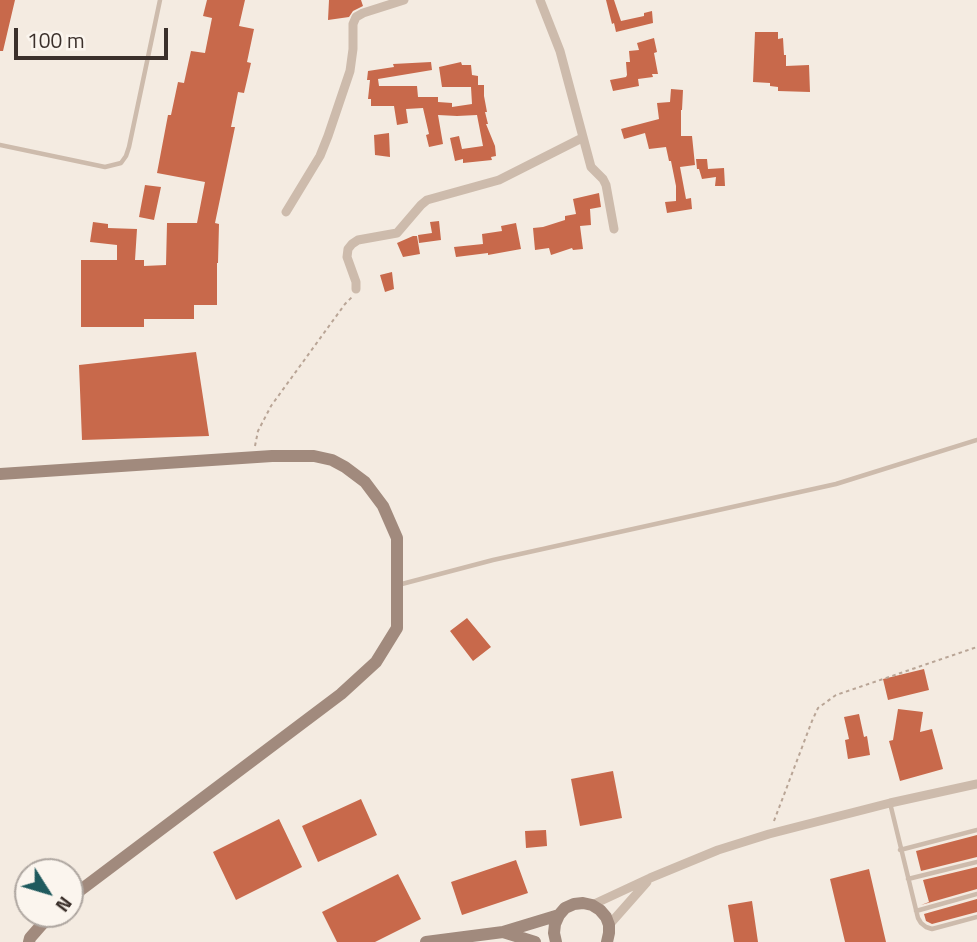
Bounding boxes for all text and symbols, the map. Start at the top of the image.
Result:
scale bar [18,14,172,58]
text: 100 m [27,24,84,56]
north arrow [14,858,84,928]
text: N [49,891,80,919]

